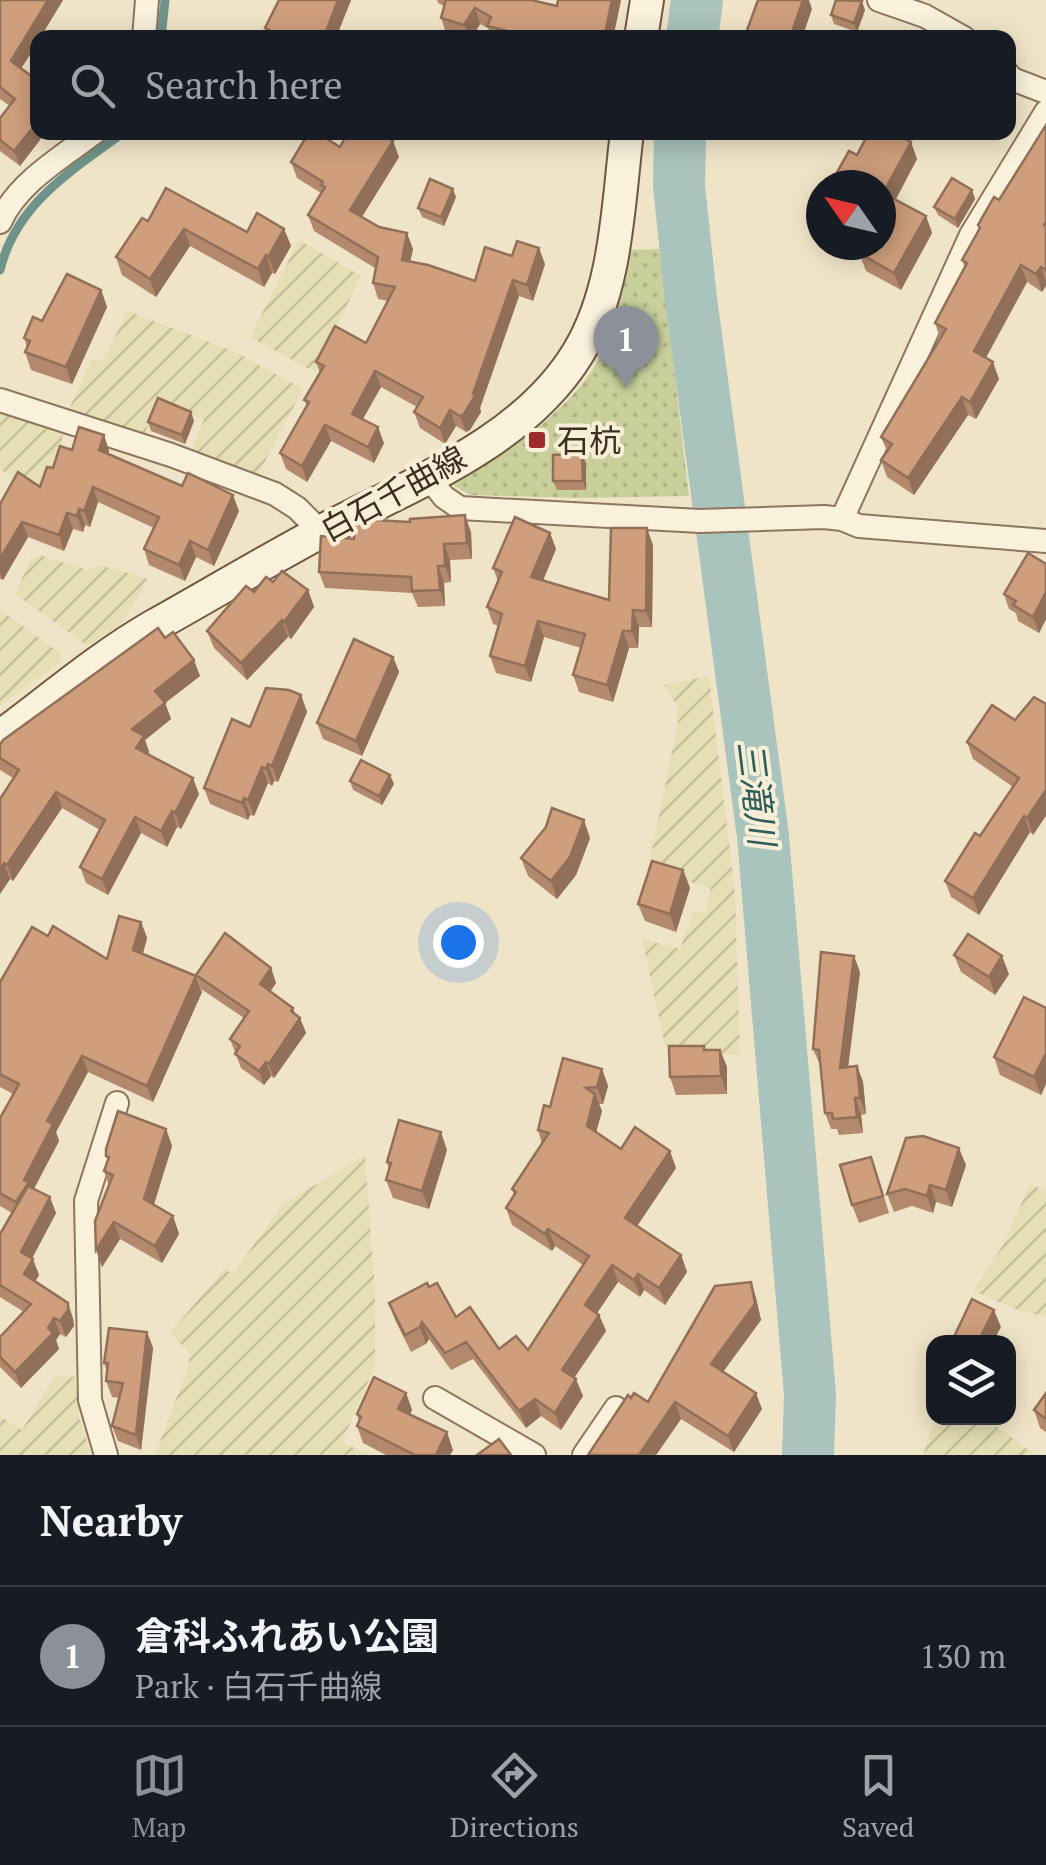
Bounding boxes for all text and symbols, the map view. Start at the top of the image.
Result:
search box [30,30,1016,140]
icon: search [65,58,120,113]
text: Search here [145,60,343,110]
north arrow [806,170,896,260]
pin: 1 [594,306,658,388]
place label: 石杭 [557,419,621,461]
marker: 石杭 [526,429,548,451]
street label: 白石千曲線 [313,436,473,550]
water label: 三滝川 [728,738,787,852]
your location [433,917,484,968]
map controls [926,1335,1016,1425]
button: layers [926,1335,1016,1425]
text: Nearby [40,1492,182,1548]
text: 倉科ふれあい公園 [135,1611,439,1661]
text: 1 [63,1635,82,1677]
text: 130 m [919,1635,1006,1677]
text: Park · 白石千曲線 [135,1665,382,1707]
tab: Map [132,1748,187,1845]
tab: Directions [450,1748,579,1845]
tab: Saved [842,1748,914,1845]

